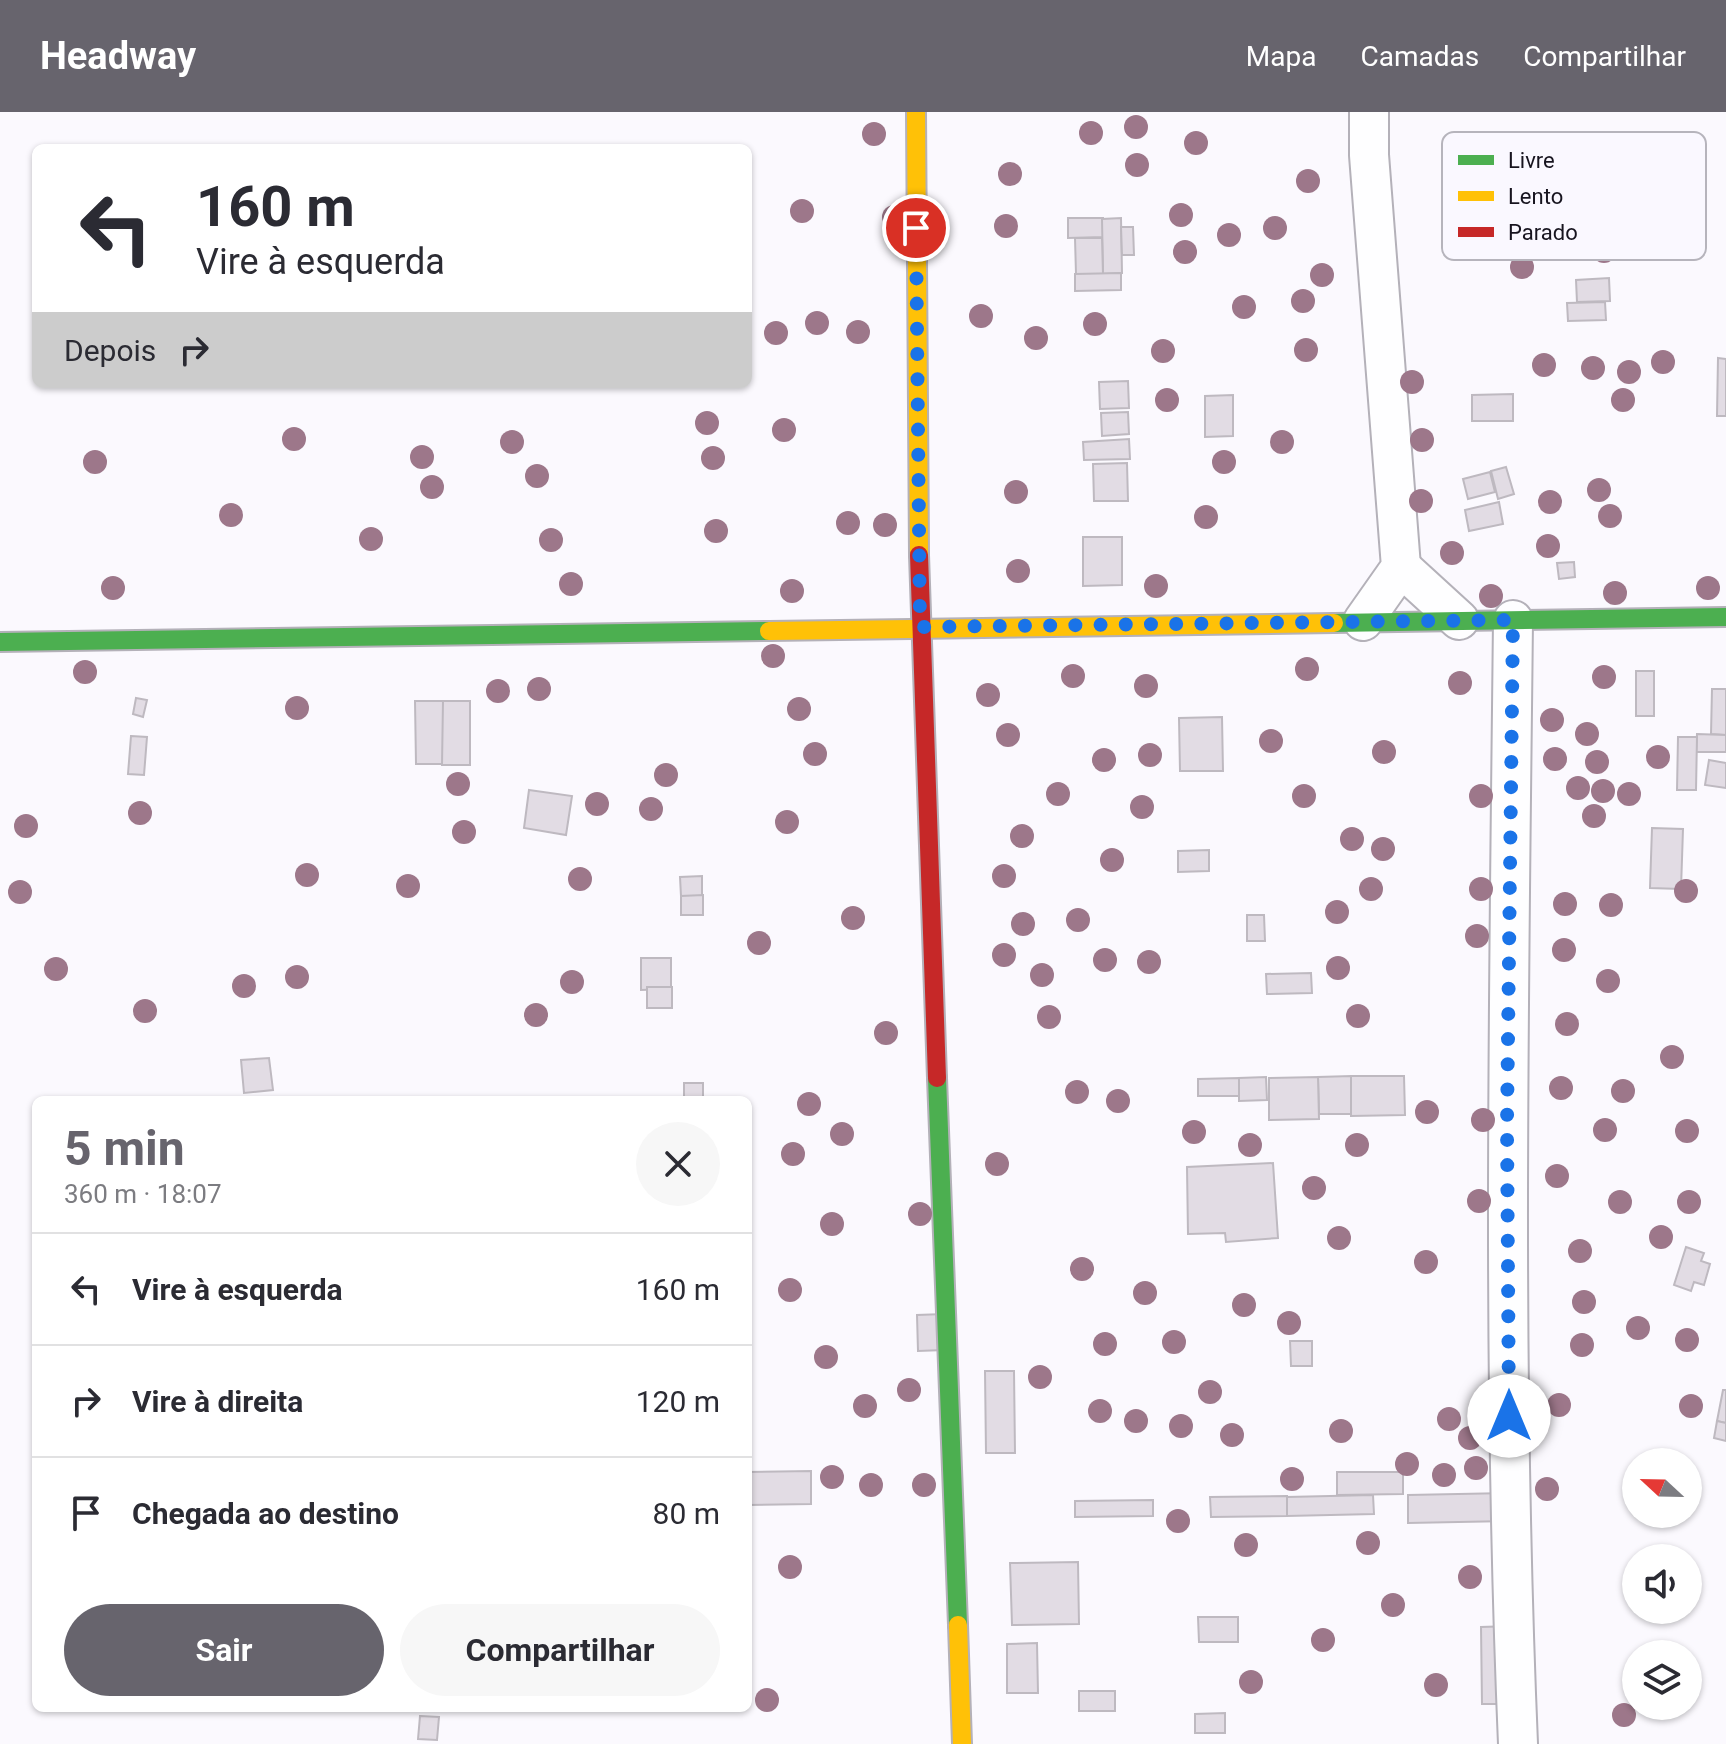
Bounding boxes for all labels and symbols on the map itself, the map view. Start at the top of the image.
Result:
legend [1442,132,1706,260]
text: Livre [1508,148,1555,173]
text: Lento [1508,184,1563,209]
pin [882,194,950,262]
text: Parado [1508,220,1578,245]
position arrow [1467,1374,1551,1458]
north arrow [1622,1448,1702,1528]

